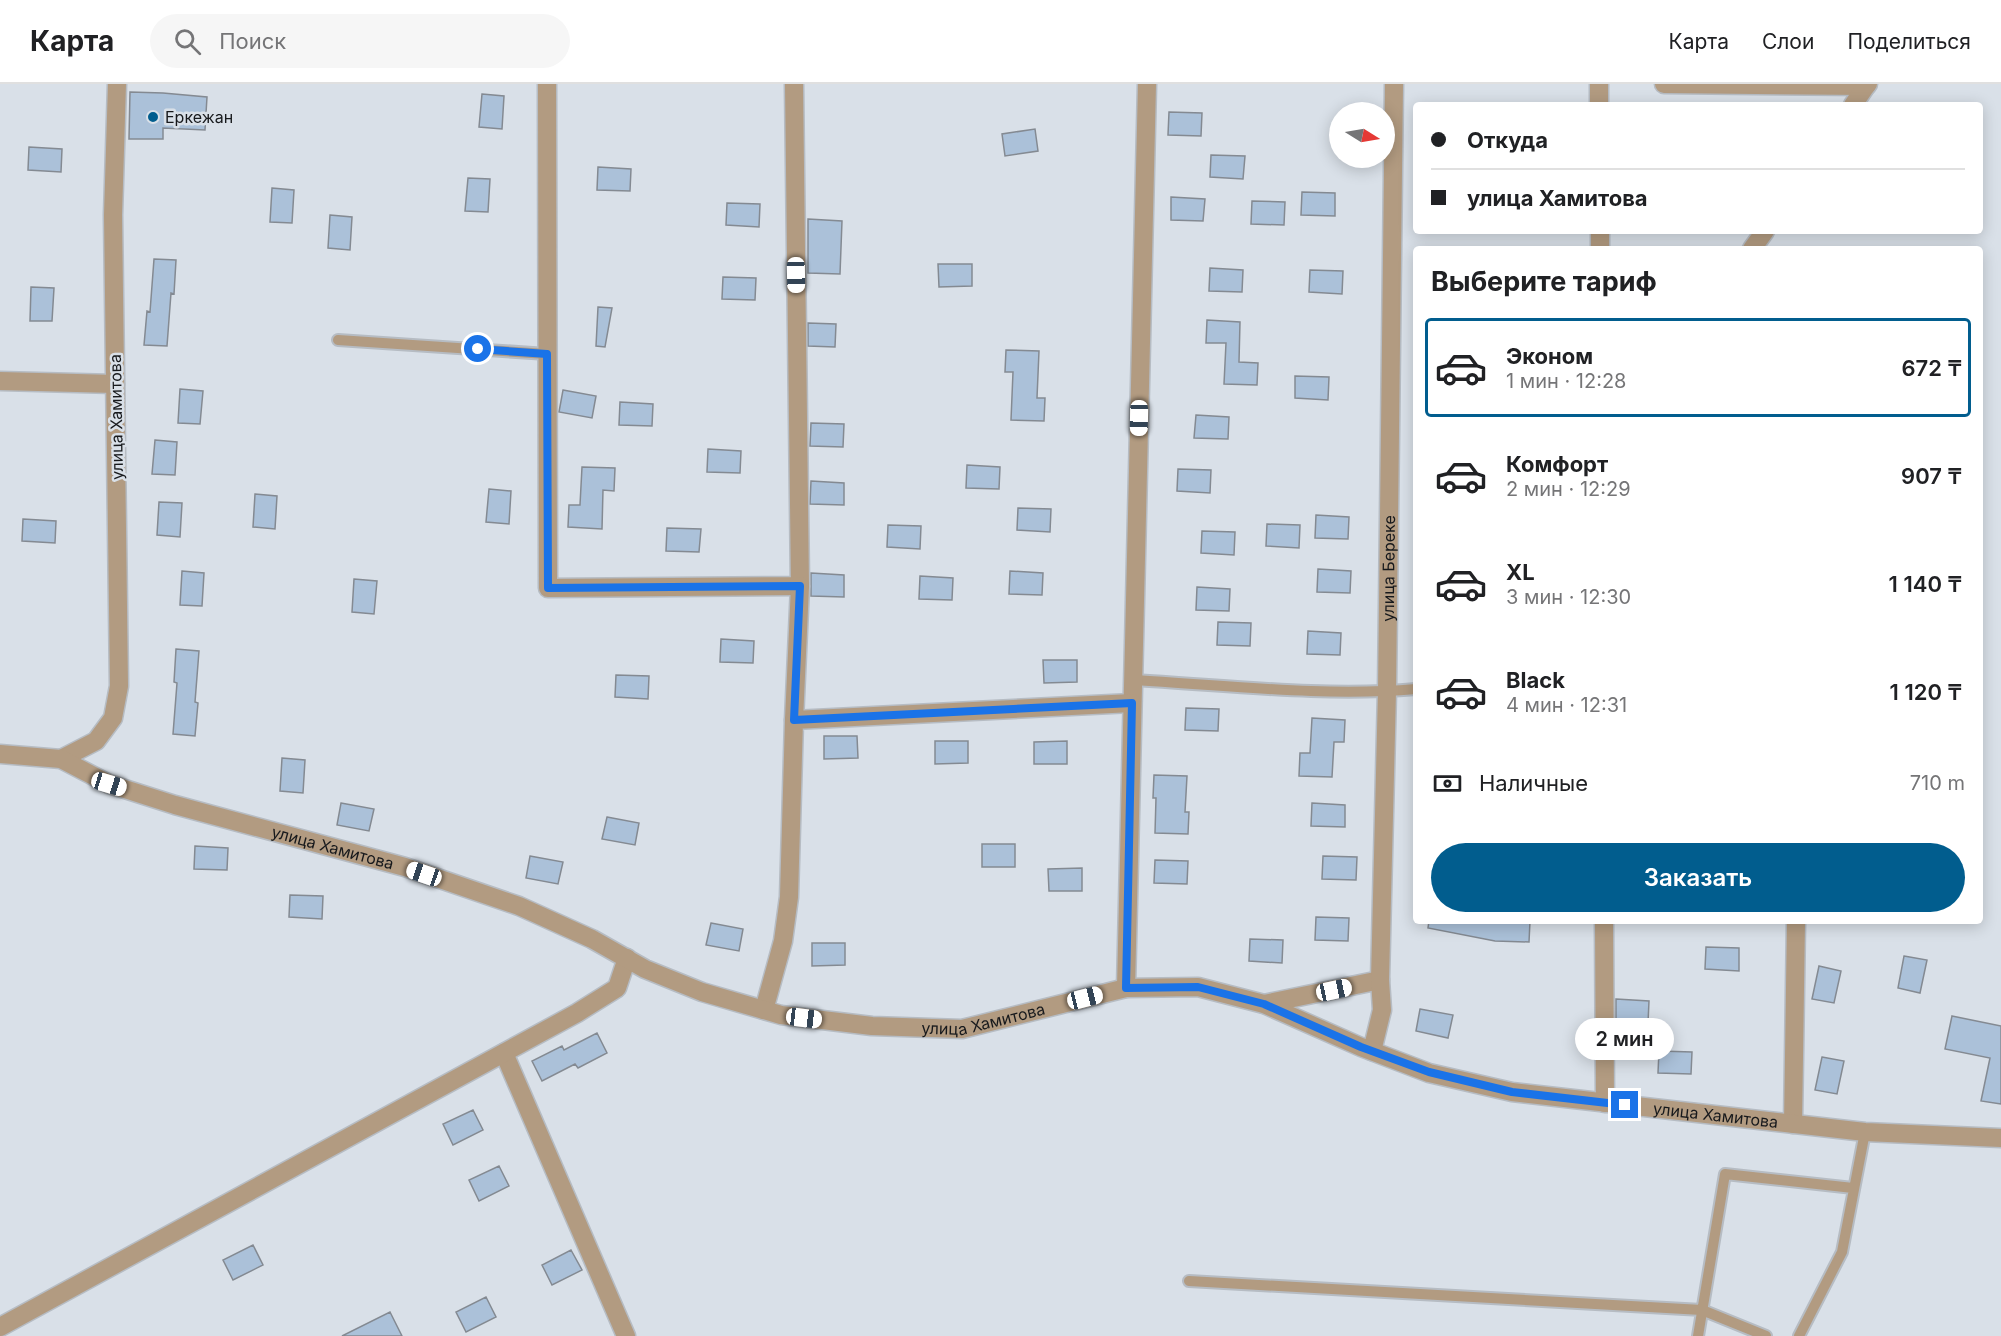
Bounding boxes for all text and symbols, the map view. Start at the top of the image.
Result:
search box [150,14,570,68]
text: Карта [30,24,114,58]
icon: search [171,25,204,58]
text: Поиск [219,28,286,54]
text: Карта [1669,29,1729,54]
text: Слои [1762,29,1814,54]
text: Поделиться [1847,29,1971,54]
north arrow [1329,102,1395,168]
map controls [1329,102,1395,168]
place label: Еркежан [165,107,233,127]
marker: Еркежан [146,110,160,124]
text: Откуда [1467,127,1548,153]
text: улица Хамитова [1467,185,1648,211]
car [787,257,805,293]
text: Выберите тариф [1431,265,1657,298]
route start [464,335,491,362]
icon: car [1434,341,1488,395]
text: Эконом [1506,343,1593,369]
street label: улица Хамитова [105,354,127,480]
text: 672 ₸ [1901,355,1962,381]
text: 1 мин · 12:28 [1506,369,1627,393]
car [1130,400,1148,436]
icon: car [1434,449,1488,503]
text: Комфорт [1506,451,1608,477]
text: 907 ₸ [1901,463,1962,489]
text: 2 мин · 12:29 [1506,477,1631,501]
street label: улица Береке [1378,515,1399,622]
icon: car [1434,557,1488,611]
text: XL [1506,559,1535,585]
text: 1 140 ₸ [1889,571,1962,597]
text: 3 мин · 12:30 [1506,585,1631,609]
icon: car [1434,665,1488,719]
text: Black [1506,667,1565,693]
text: 1 120 ₸ [1890,679,1962,705]
text: 4 мин · 12:31 [1506,693,1627,717]
icon: cash [1431,767,1464,800]
car [89,770,129,798]
text: Наличные [1479,770,1588,796]
text: 710 m [1910,771,1965,795]
street label: улица Хамитова [270,822,396,874]
button: Заказать [1431,843,1965,912]
car [404,860,444,888]
car [1315,977,1353,1003]
car [1065,985,1105,1011]
street label: улица Хамитова [921,999,1047,1040]
car [785,1007,823,1029]
callout: 2 мин [1576,1018,1674,1060]
text: 2 мин [1596,1027,1653,1051]
route end [1611,1091,1638,1118]
street label: улица Хамитова [1652,1098,1779,1132]

